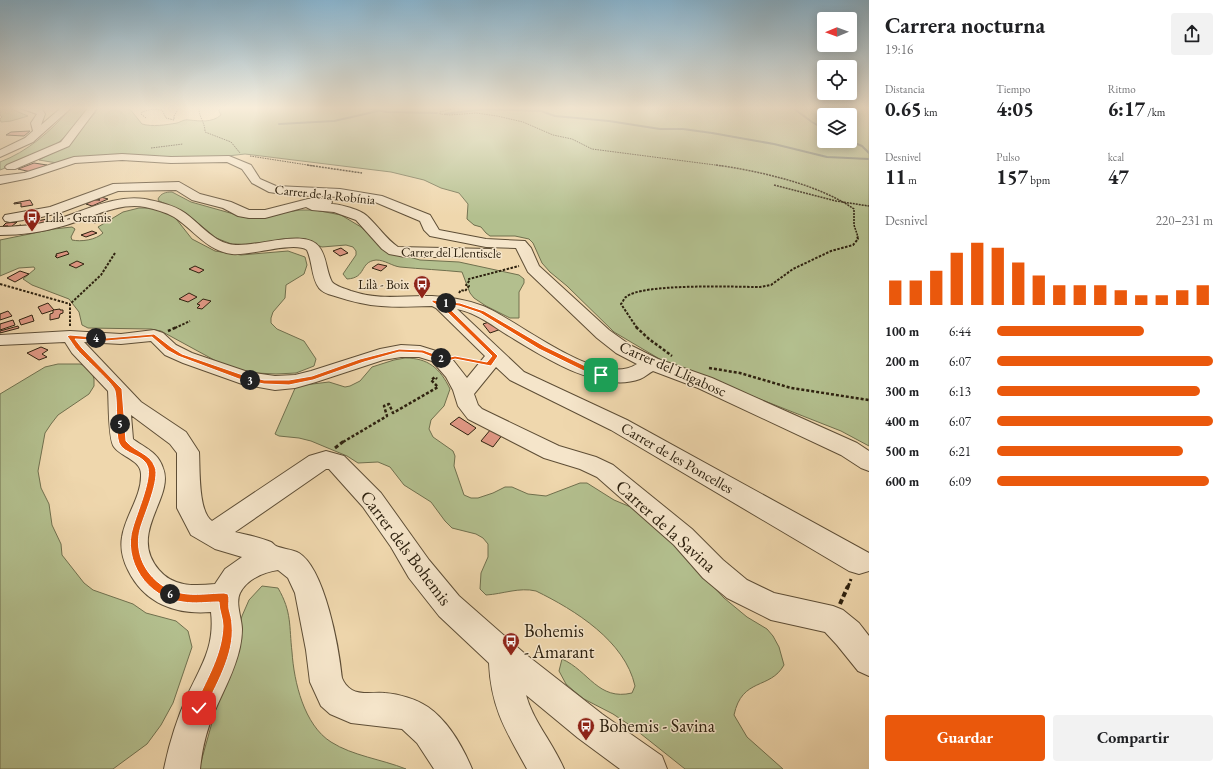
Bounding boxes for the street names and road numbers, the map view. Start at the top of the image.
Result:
street label: Carrer de la Robínia [274,181,377,208]
street label: Carrer del Llentiscle [401,243,501,262]
street label: Carrer del Lligabosc [617,336,730,401]
street label: Carrer de les Poncelles [618,418,737,498]
street label: Carrer de la Savina [611,474,722,577]
street label: Carrer dels Bohemis [356,486,457,610]

